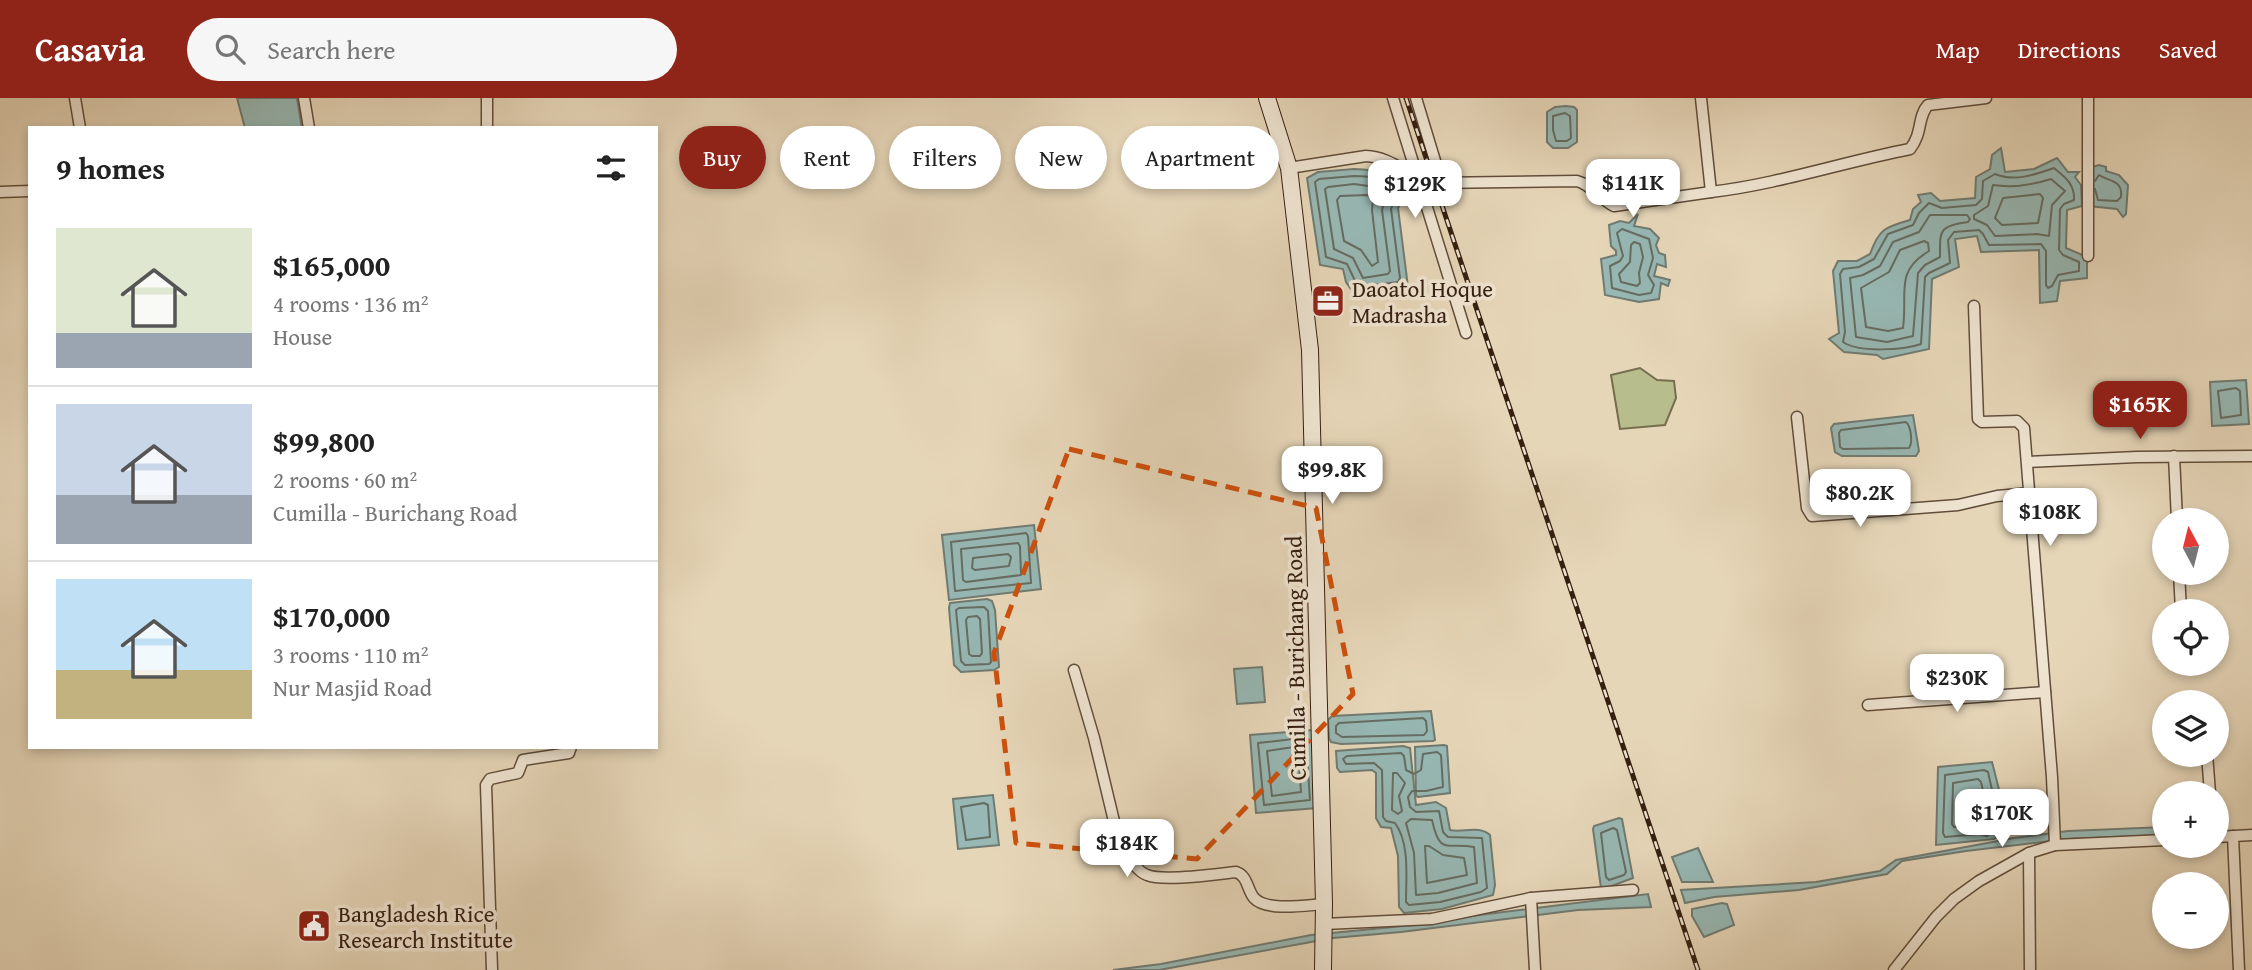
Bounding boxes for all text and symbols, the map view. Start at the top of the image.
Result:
search box [187,18,677,81]
text: Casavia [35,25,145,73]
icon: search [211,30,249,68]
text: Search here [267,30,396,69]
text: Map [1936,32,1980,67]
text: Directions [2018,32,2121,67]
text: Saved [2159,32,2217,67]
chip: Buy [679,126,766,189]
chip: Rent [780,126,875,189]
chip: Filters [889,126,1001,189]
chip: New [1015,126,1107,189]
chip: Apartment [1121,126,1279,189]
text: 9 homes [56,146,165,190]
icon: filters [592,149,630,187]
pin: $141K [1584,159,1682,219]
pin: $129K [1366,160,1464,220]
text: $141K [1602,165,1664,198]
text: $129K [1384,166,1446,199]
text: $165,000 [273,243,390,287]
icon: home [112,256,196,340]
place label: Daoatol Hoque Madrasha [1352,272,1493,331]
office icon: Daoatol Hoque Madrasha [1309,282,1347,320]
text: 4 rooms · 136 m² [273,287,428,320]
text: House [273,320,332,353]
pin: $165K [2091,382,2189,441]
text: $165K [2109,387,2171,420]
text: $99,800 [273,419,375,463]
icon: home [112,432,196,516]
pin: $99.8K [1275,446,1389,506]
text: $99.8K [1298,452,1366,485]
text: 2 rooms · 60 m² [273,463,417,496]
pin: $80.2K [1803,470,1917,529]
text: $80.2K [1826,475,1894,508]
pin: $108K [2001,489,2099,548]
text: $108K [2019,494,2081,527]
text: Cumilla - Burichang Road [273,496,518,529]
north arrow [2152,508,2230,584]
map controls [2152,508,2229,949]
street label: Cumilla - Burichang Road [1276,535,1314,781]
text: $170,000 [273,594,390,638]
button: locate [2152,599,2229,676]
icon: home [112,607,196,691]
text: 3 rooms · 110 m² [273,638,428,671]
pin: $230K [1908,654,2006,714]
text: $230K [1926,660,1988,693]
text: Nur Masjid Road [273,671,432,704]
button: layers [2152,690,2229,767]
button: + [2152,781,2229,858]
pin: $170K [1953,790,2051,849]
text: $170K [1971,795,2033,828]
pin: $184K [1078,820,1176,879]
text: $184K [1096,825,1158,858]
button: − [2152,872,2229,949]
place label: Bangladesh Rice Research Institute [338,897,513,956]
public building icon: Bangladesh Rice Research Institute [295,907,333,945]

